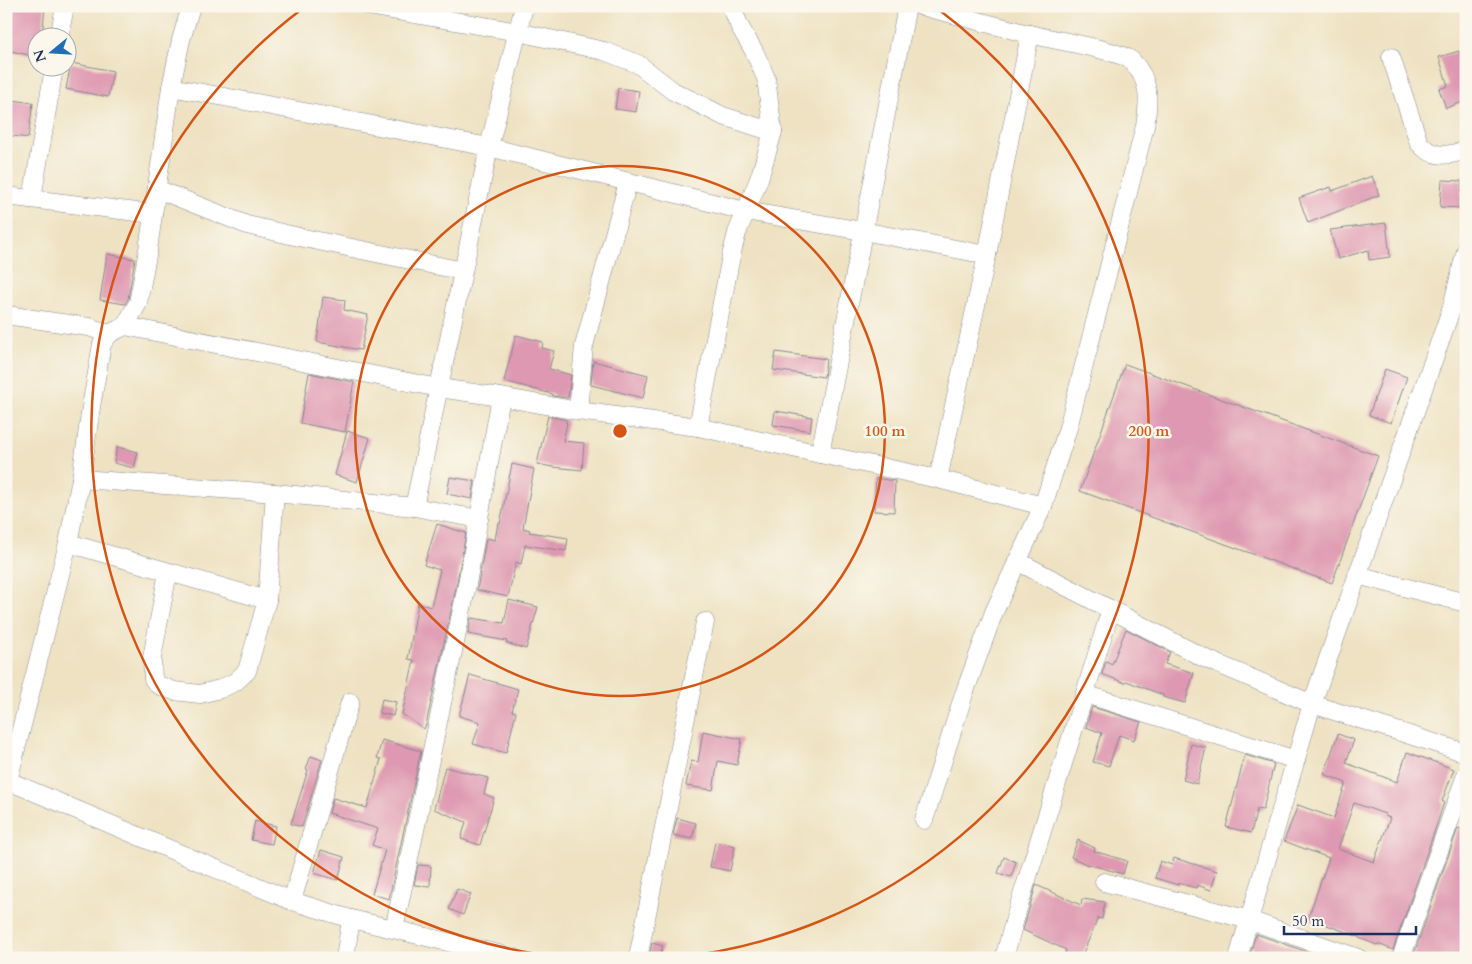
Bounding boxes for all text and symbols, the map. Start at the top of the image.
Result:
north arrow [28,28,78,78]
text: N [29,47,51,65]
text: 100 m [865,421,906,441]
text: 200 m [1129,421,1170,441]
centre of rings [611,422,629,440]
scale bar [1284,904,1417,936]
text: 50 m [1292,911,1324,931]

